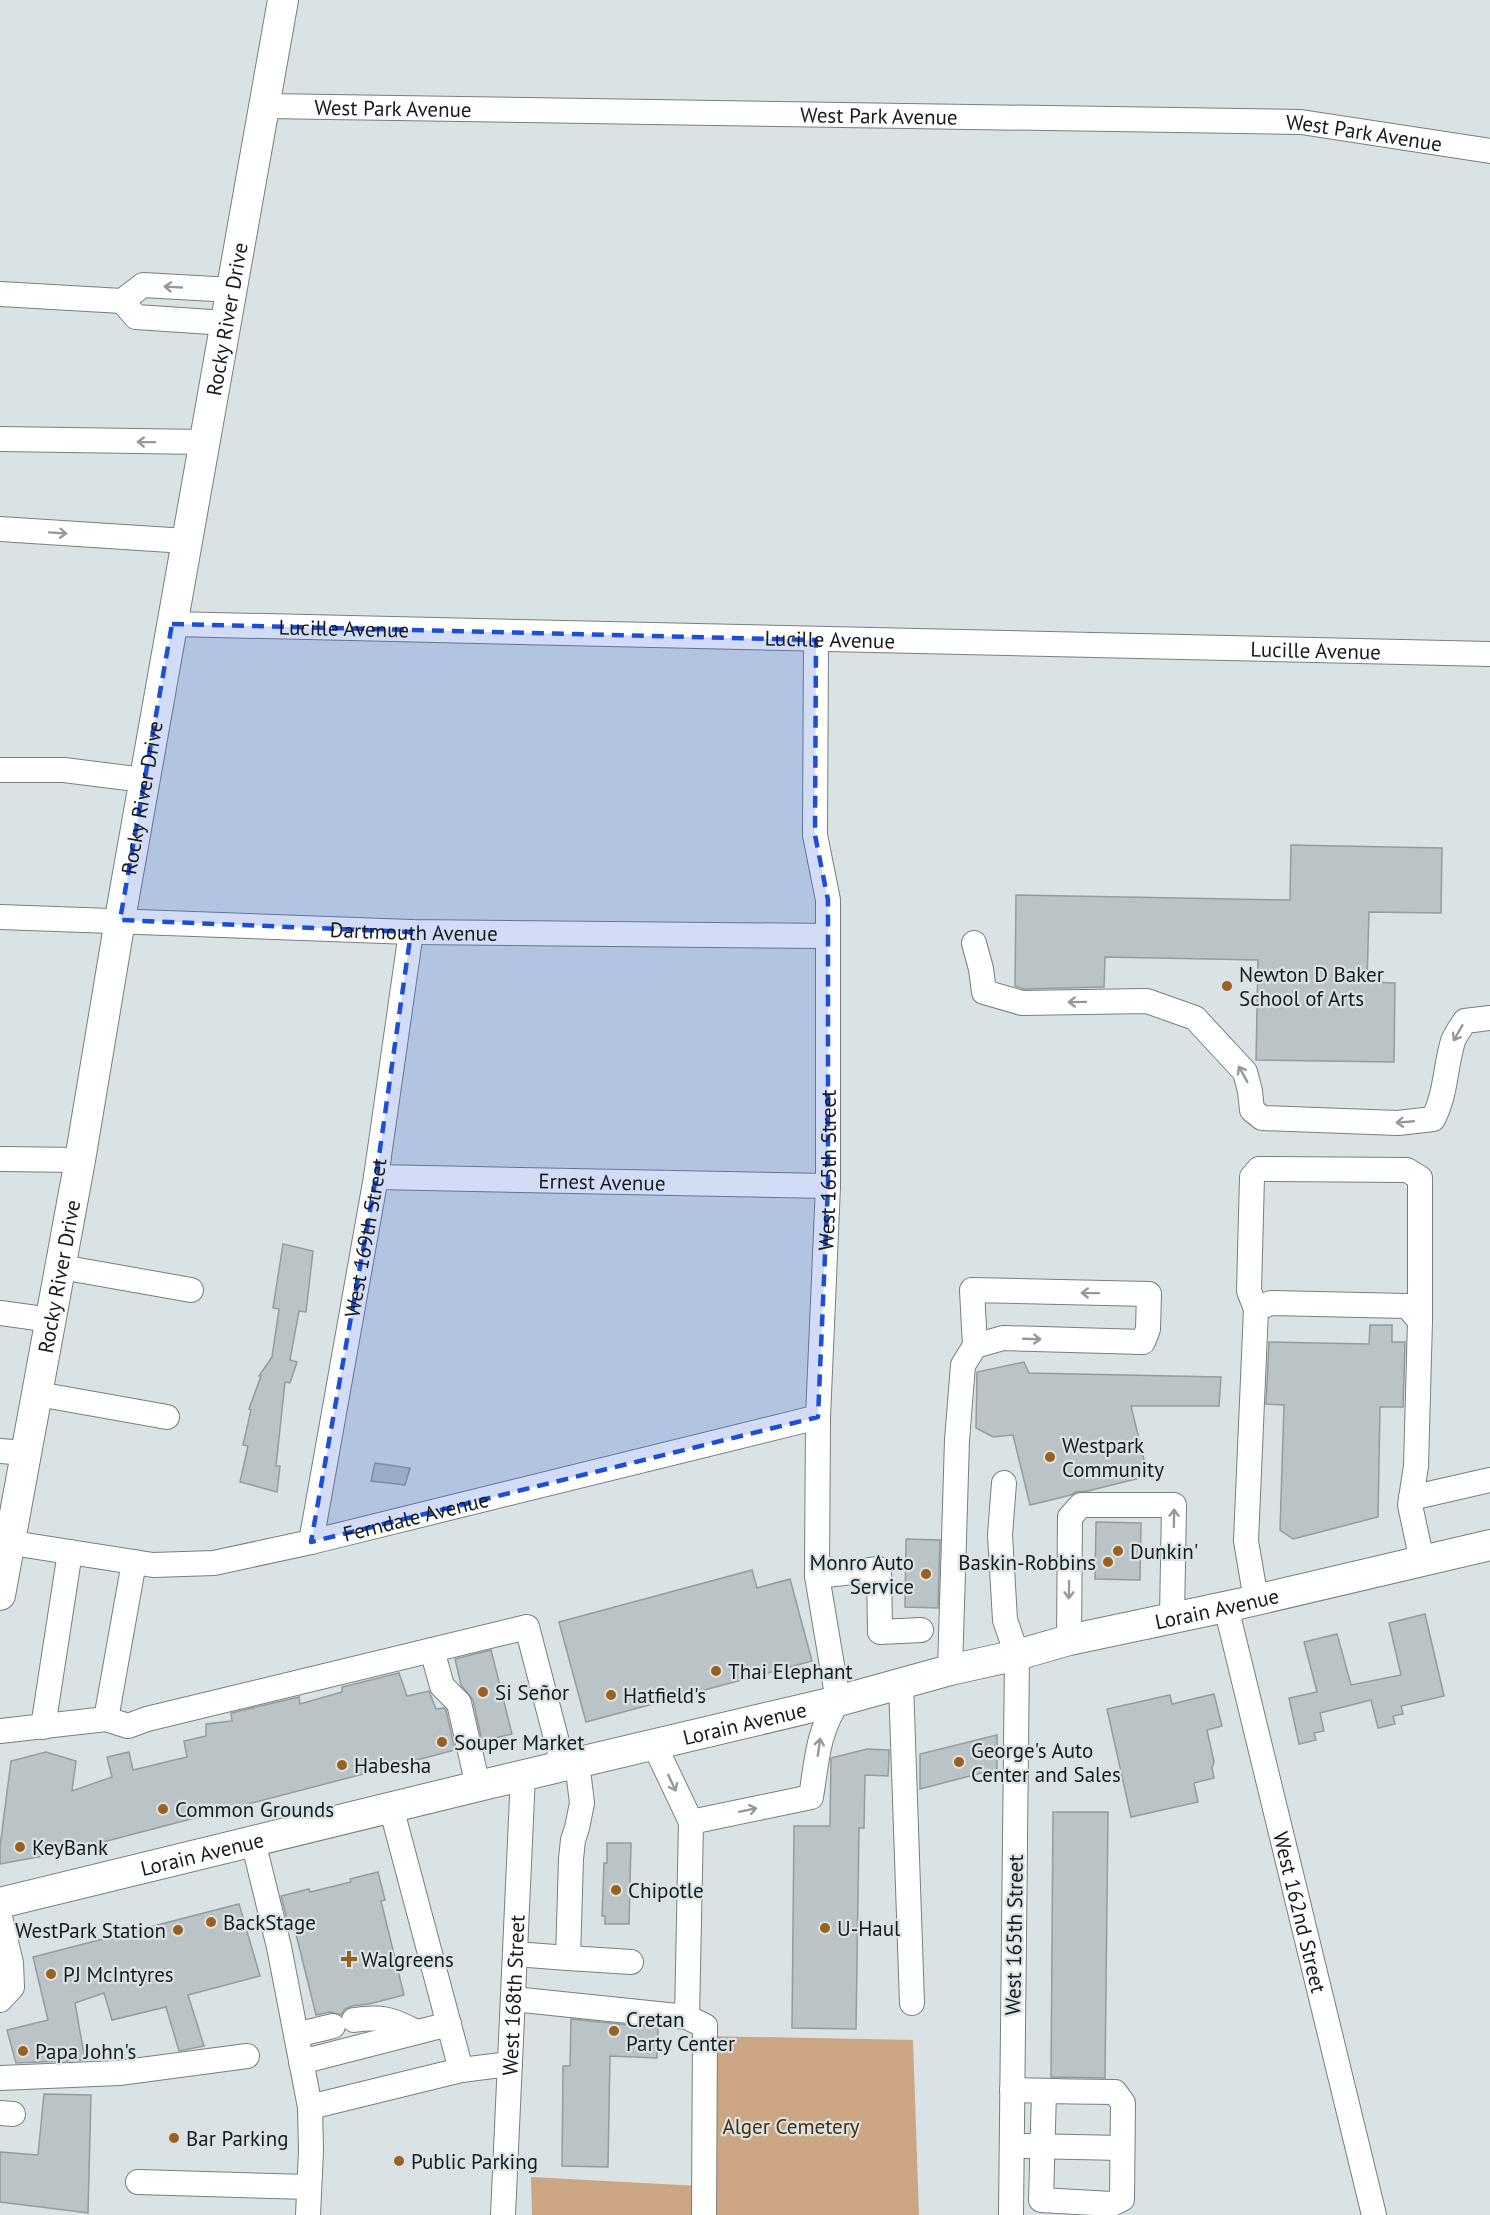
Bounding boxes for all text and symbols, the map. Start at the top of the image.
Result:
street label: West Park Avenue [314,93,472,123]
street label: West Park Avenue [800,101,958,130]
street label: West Park Avenue [1286,108,1444,157]
street label: Rocky River Drive [200,240,253,398]
one-way arrow [164,281,184,292]
one-way arrow [136,436,156,447]
one-way arrow [48,527,68,538]
street label: Lucille Avenue [278,613,409,643]
street label: Lucille Avenue [764,624,895,654]
street label: Lucille Avenue [1250,635,1381,665]
street label: Rocky River Drive [115,719,168,876]
street label: Dartmouth Avenue [329,916,498,946]
place label: Newton D Baker School of Arts [1239,961,1384,1012]
marker: Newton D Baker School of Arts [1220,979,1234,993]
one-way arrow [1068,996,1088,1008]
one-way arrow [1452,1024,1464,1041]
one-way arrow [1237,1066,1249,1083]
street label: West 165th Street [812,1090,842,1251]
one-way arrow [1396,1117,1416,1128]
street label: West 169th Street [338,1157,392,1319]
street label: Ernest Avenue [538,1167,666,1196]
street label: Rocky River Drive [31,1197,86,1355]
one-way arrow [1081,1287,1101,1298]
one-way arrow [1022,1333,1042,1344]
place label: Westpark Community [1062,1432,1164,1483]
marker: Westpark Community [1043,1450,1057,1464]
street label: Ferndale Avenue [340,1485,491,1547]
one-way arrow [1168,1508,1180,1528]
place label: Dunkin' [1130,1538,1198,1565]
marker: Dunkin' [1111,1544,1125,1558]
place label: Monro Auto Service [810,1549,914,1600]
place label: Baskin-Robbins [958,1549,1096,1576]
marker: Baskin-Robbins [1101,1555,1115,1569]
marker: Monro Auto Service [919,1567,933,1581]
one-way arrow [1063,1579,1075,1599]
street label: Lorain Avenue [1152,1582,1281,1635]
place label: Thai Elephant [728,1658,853,1685]
marker: Thai Elephant [709,1664,723,1678]
place label: Si Señor [495,1679,569,1706]
place label: Hatfield's [623,1682,706,1709]
marker: Si Señor [476,1685,490,1699]
marker: Hatfield's [604,1688,618,1702]
street label: Lorain Avenue [680,1695,809,1751]
place label: Souper Market [454,1729,584,1756]
marker: Souper Market [435,1735,449,1749]
place label: George's Auto Center and Sales [971,1737,1121,1788]
one-way arrow [813,1738,824,1758]
place label: Habesha [354,1752,431,1779]
marker: George's Auto Center and Sales [952,1755,966,1769]
marker: Habesha [335,1758,349,1772]
one-way arrow [667,1774,679,1792]
place label: Common Grounds [175,1796,334,1823]
marker: Common Grounds [156,1802,170,1816]
one-way arrow [738,1804,757,1815]
street label: Lorain Avenue [138,1826,267,1882]
street label: West 162nd Street [1268,1829,1333,1996]
place label: KeyBank [32,1834,108,1861]
marker: KeyBank [13,1840,27,1854]
street label: West 165th Street [999,1854,1029,2016]
place label: Chipotle [628,1877,704,1904]
marker: Chipotle [609,1883,623,1897]
place label: BackStage [223,1909,316,1936]
street label: West 168th Street [496,1914,530,2076]
marker: BackStage [204,1915,218,1929]
place label: U-Haul [837,1915,900,1942]
place label: WestPark Station [15,1917,166,1944]
marker: U-Haul [818,1921,832,1935]
marker: WestPark Station [171,1923,185,1937]
place label: Walgreens [361,1946,454,1973]
marker: Walgreens [342,1952,356,1966]
place label: PJ McIntyres [63,1961,174,1988]
marker: PJ McIntyres [44,1967,58,1981]
place label: Cretan Party Center [626,2006,735,2057]
marker: Cretan Party Center [607,2024,621,2038]
place label: Papa John's [35,2038,136,2065]
marker: Papa John's [16,2044,30,2058]
park label: Alger Cemetery [722,2113,860,2140]
place label: Bar Parking [186,2125,288,2152]
marker: Bar Parking [167,2131,181,2145]
place label: Public Parking [411,2148,538,2175]
marker: Public Parking [392,2154,406,2168]

